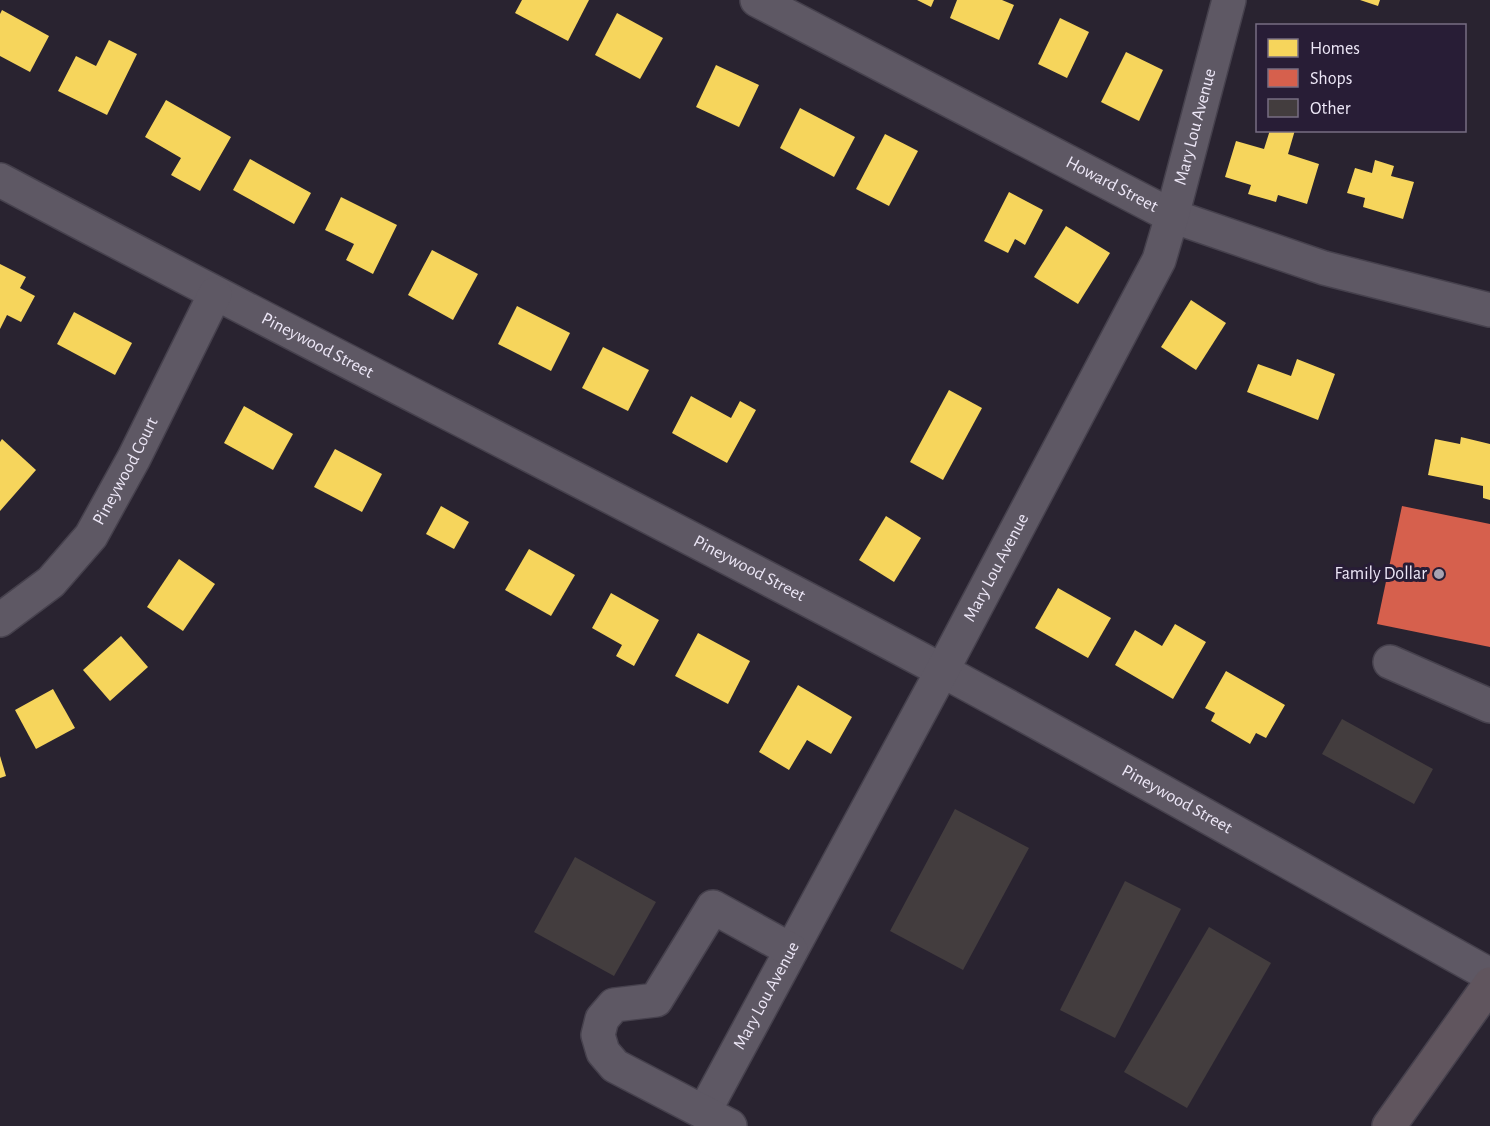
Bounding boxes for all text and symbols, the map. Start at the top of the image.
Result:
legend [1256,24,1466,132]
text: Homes [1310,40,1360,58]
street label: Mary Lou Avenue [1172,67,1220,187]
text: Shops [1310,70,1352,88]
text: Other [1310,100,1351,118]
street label: Howard Street [1063,153,1161,216]
street label: Pineywood Street [258,309,376,382]
street label: Pineywood Court [90,414,162,528]
street label: Mary Lou Avenue [961,511,1032,625]
street label: Pineywood Street [690,532,808,605]
place label: Family Dollar [1334,565,1427,583]
marker: Family Dollar [1432,567,1446,581]
street label: Pineywood Street [1119,762,1235,838]
street label: Mary Lou Avenue [730,939,803,1053]

